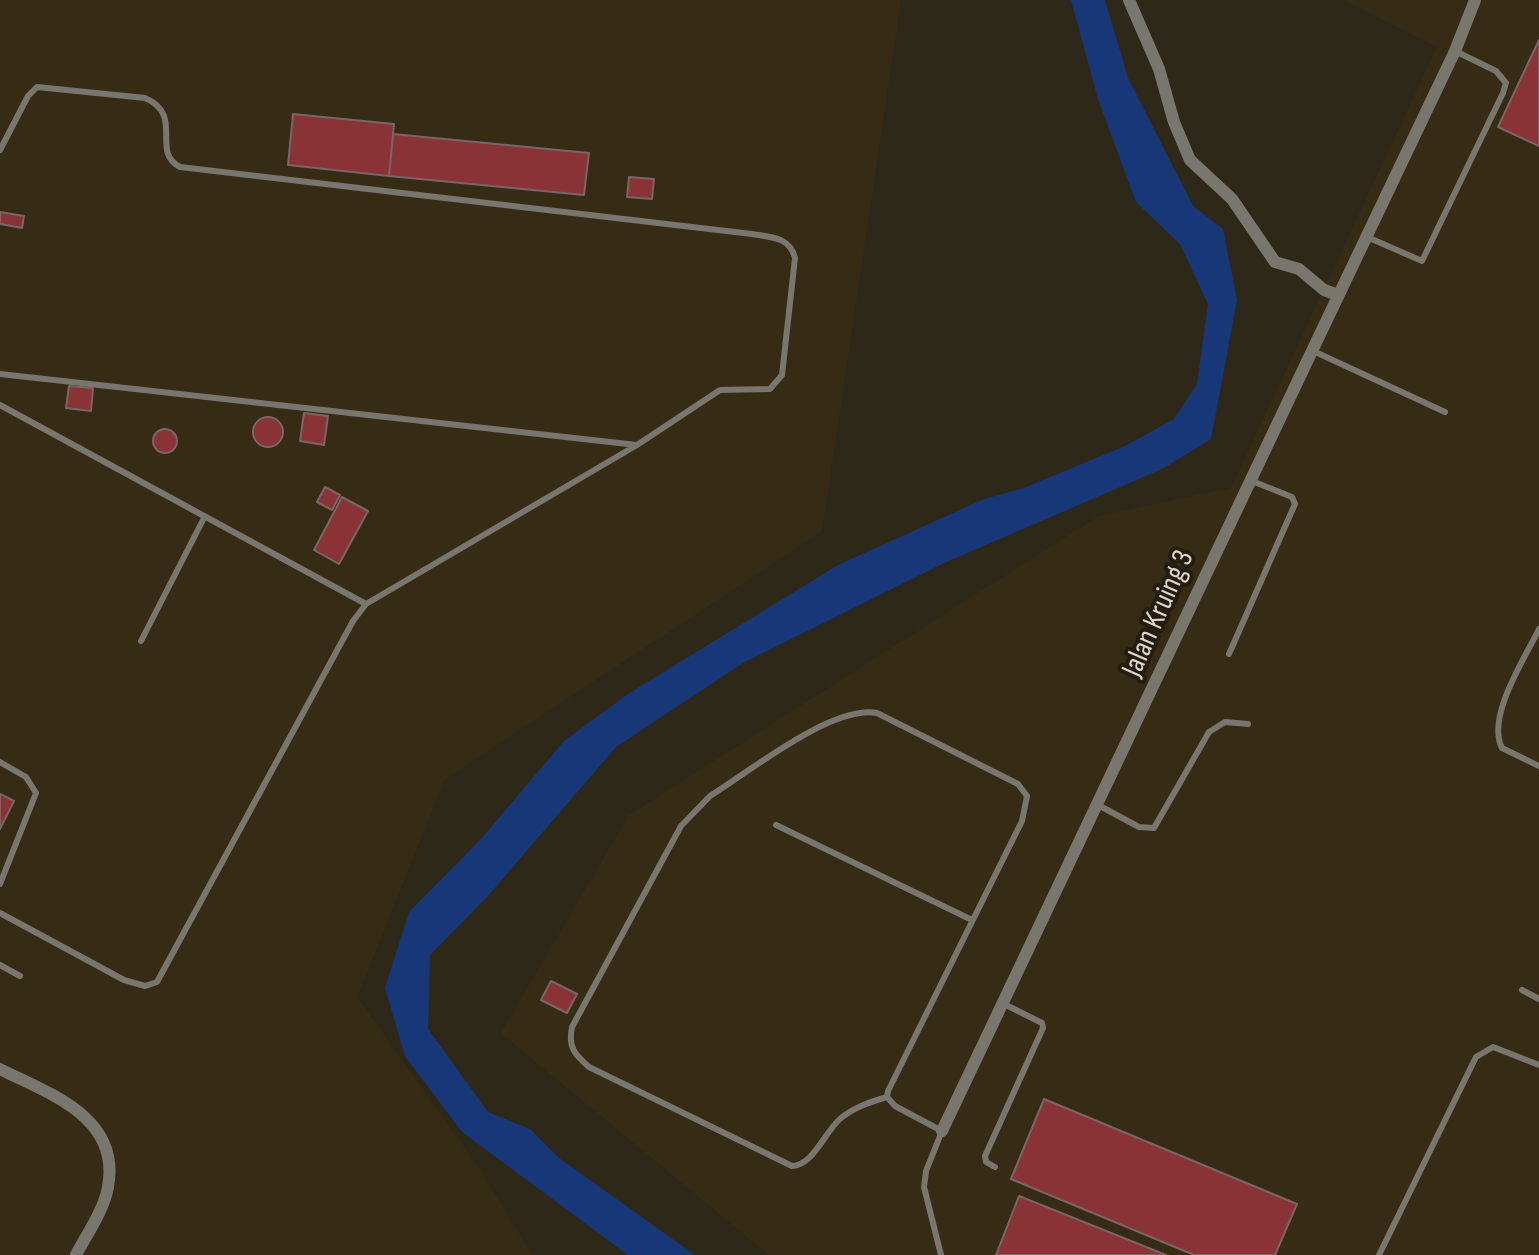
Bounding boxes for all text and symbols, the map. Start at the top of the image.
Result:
street label: Jalan Kruing 3 [1115,545,1203,683]

